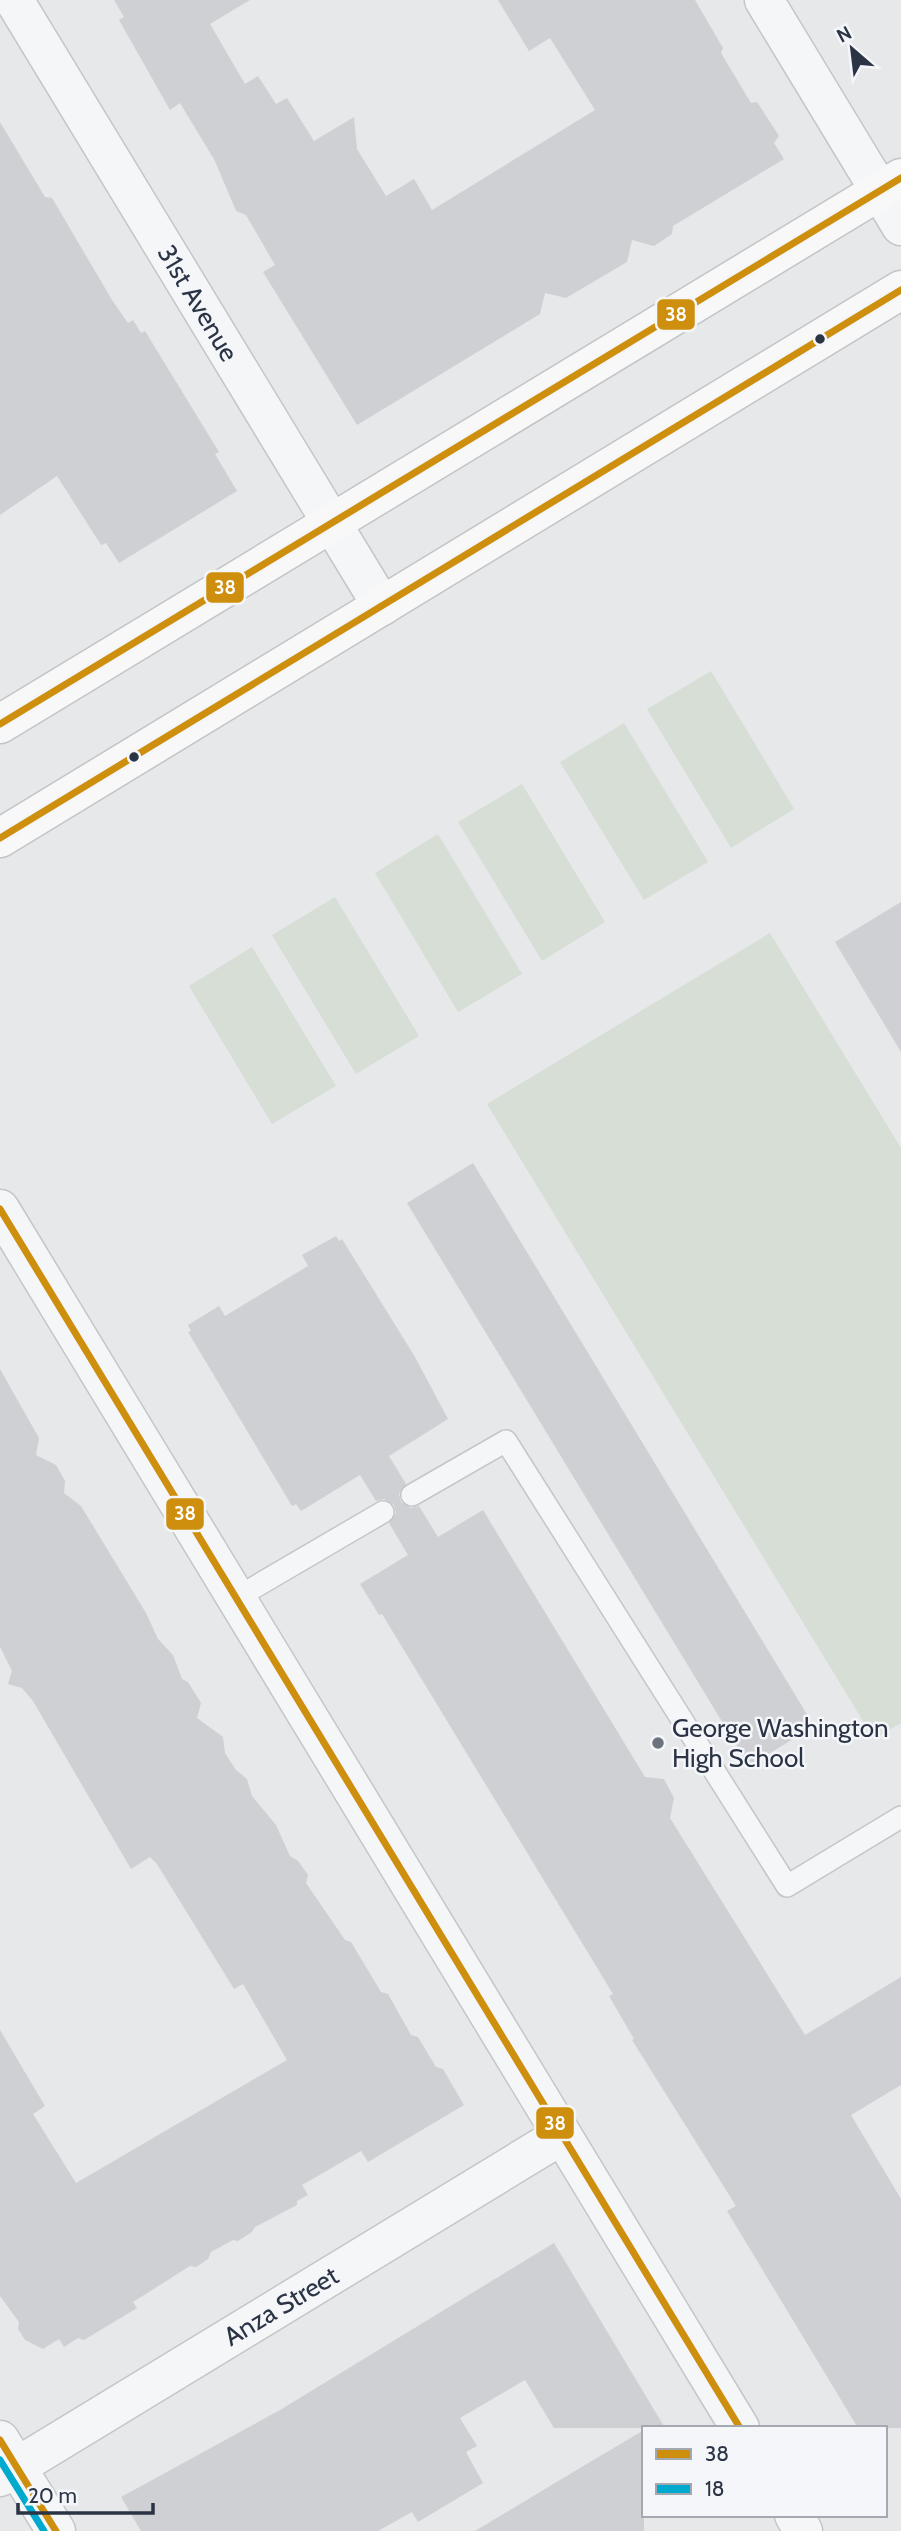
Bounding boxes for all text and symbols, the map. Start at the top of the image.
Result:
north arrow [817,14,887,84]
text: N [833,21,856,48]
street label: 31st Avenue [151,239,245,367]
line badge: 38 [656,298,696,331]
text: 38 [665,303,687,326]
unlabelled marker [813,332,827,346]
line badge: 38 [205,571,245,604]
text: 38 [214,576,236,599]
unlabelled marker [127,750,141,764]
line badge: 38 [165,1497,205,1531]
text: 38 [174,1502,196,1525]
place label: George Washington High School [672,1712,889,1774]
marker: George Washington High School [650,1735,666,1751]
line badge: 38 [535,2106,575,2140]
text: 38 [544,2112,566,2135]
street label: Anza Street [218,2259,344,2353]
legend [642,2426,887,2517]
text: 38 [705,2441,729,2466]
scale bar [18,2472,152,2516]
text: 18 [705,2476,725,2501]
text: 20 m [28,2483,77,2508]

